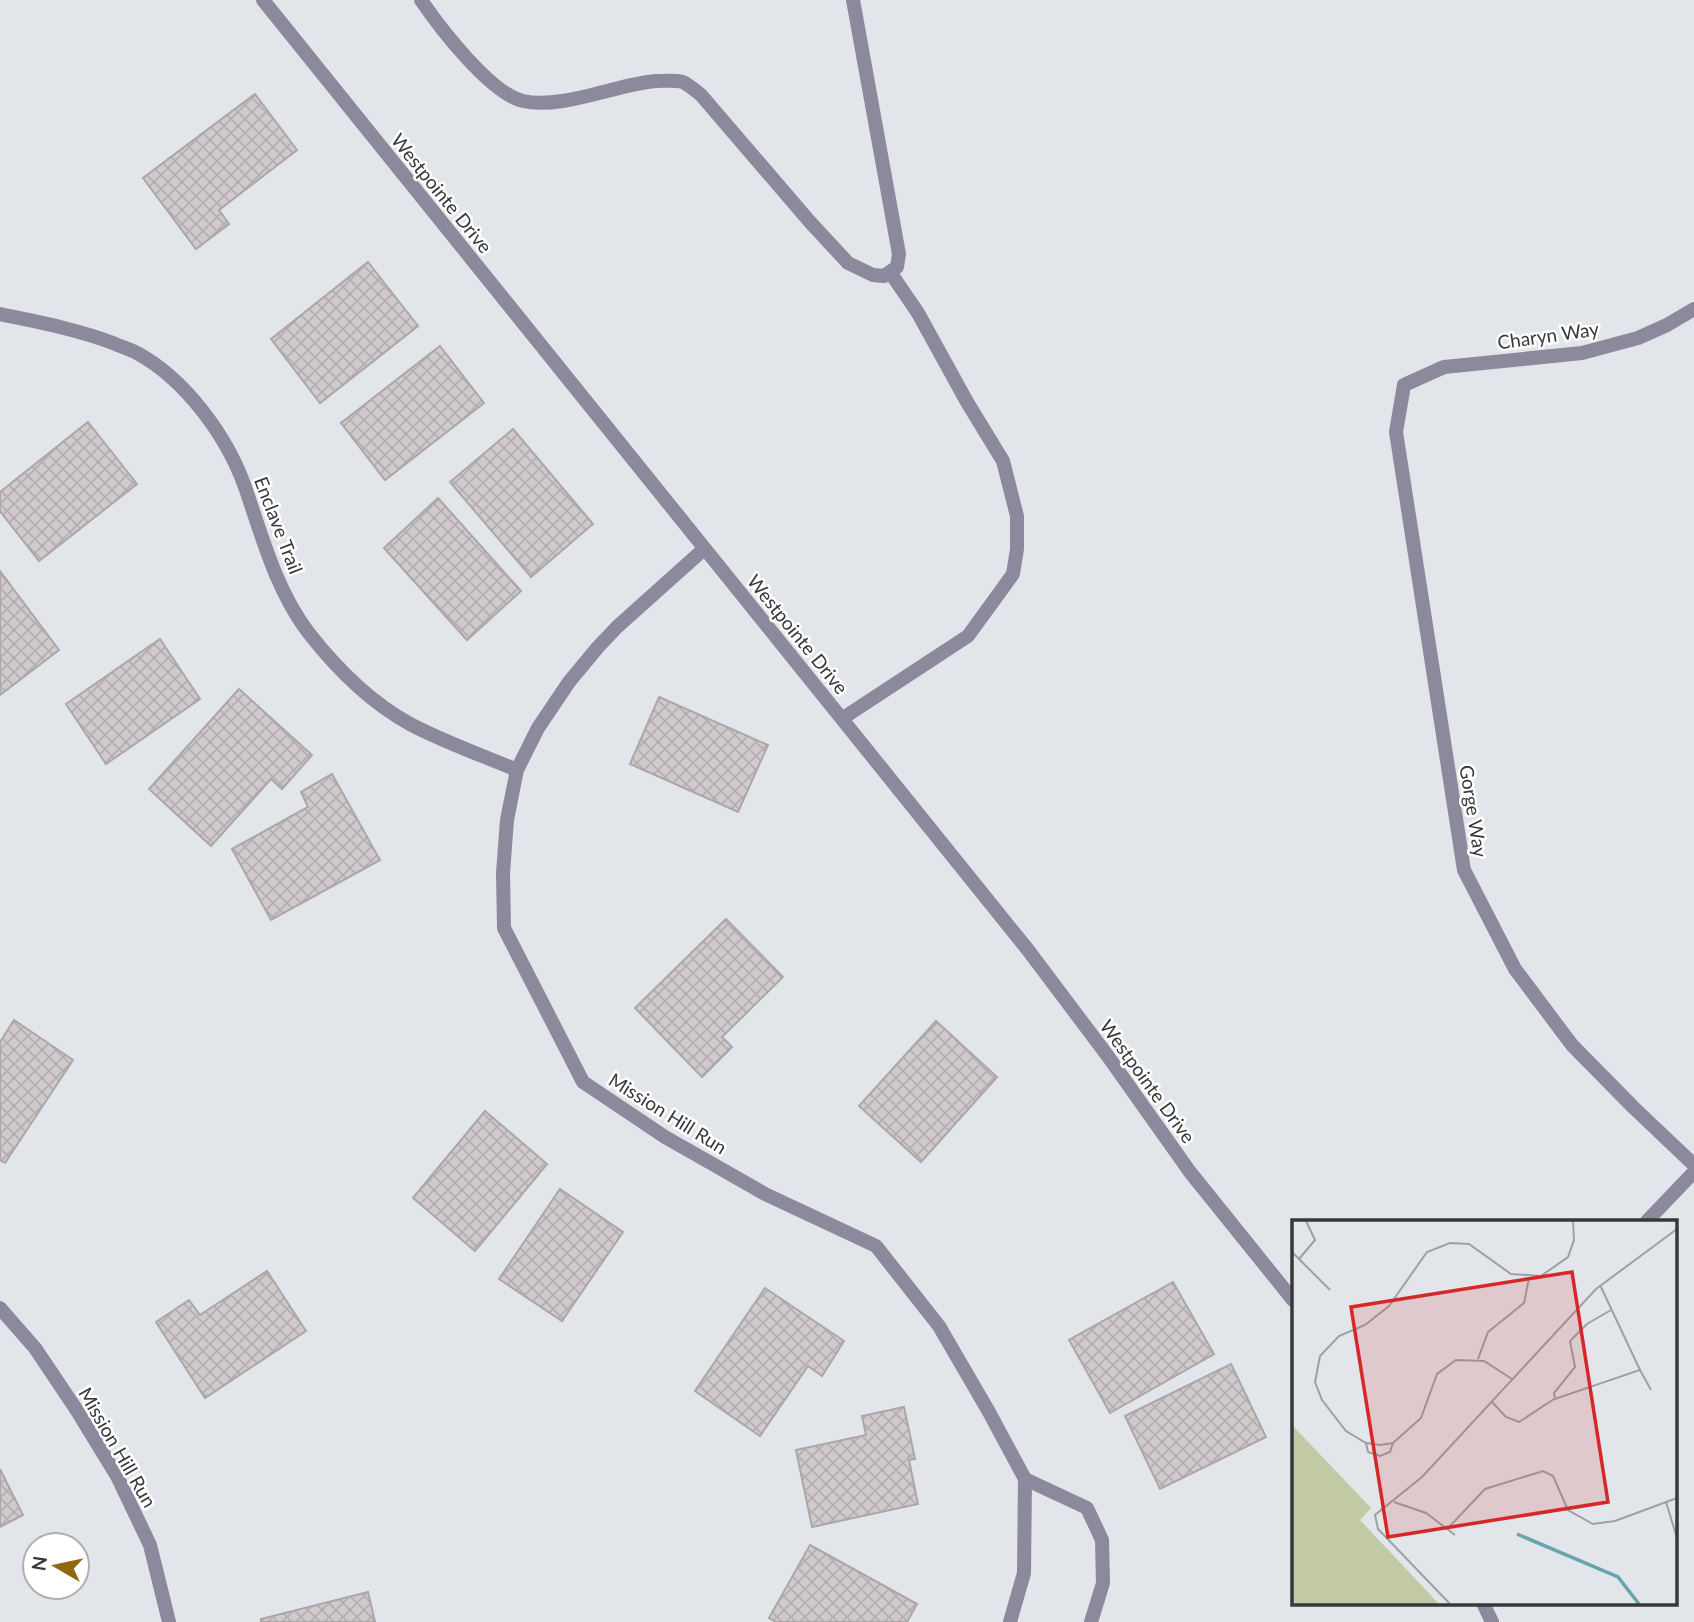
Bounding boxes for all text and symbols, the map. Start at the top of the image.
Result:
street label: Westpointe Drive [387,129,497,257]
street label: Charyn Way [1496,316,1600,354]
street label: Enclave Trail [250,473,308,577]
street label: Westpointe Drive [743,570,853,698]
street label: Gorge Way [1455,763,1493,859]
street label: Westpointe Drive [1095,1015,1201,1147]
street label: Mission Hill Run [605,1068,731,1158]
inset map [1292,1220,1676,1604]
street label: Mission Hill Run [74,1383,162,1511]
north arrow [21,1531,91,1601]
text: N [26,1554,51,1572]

